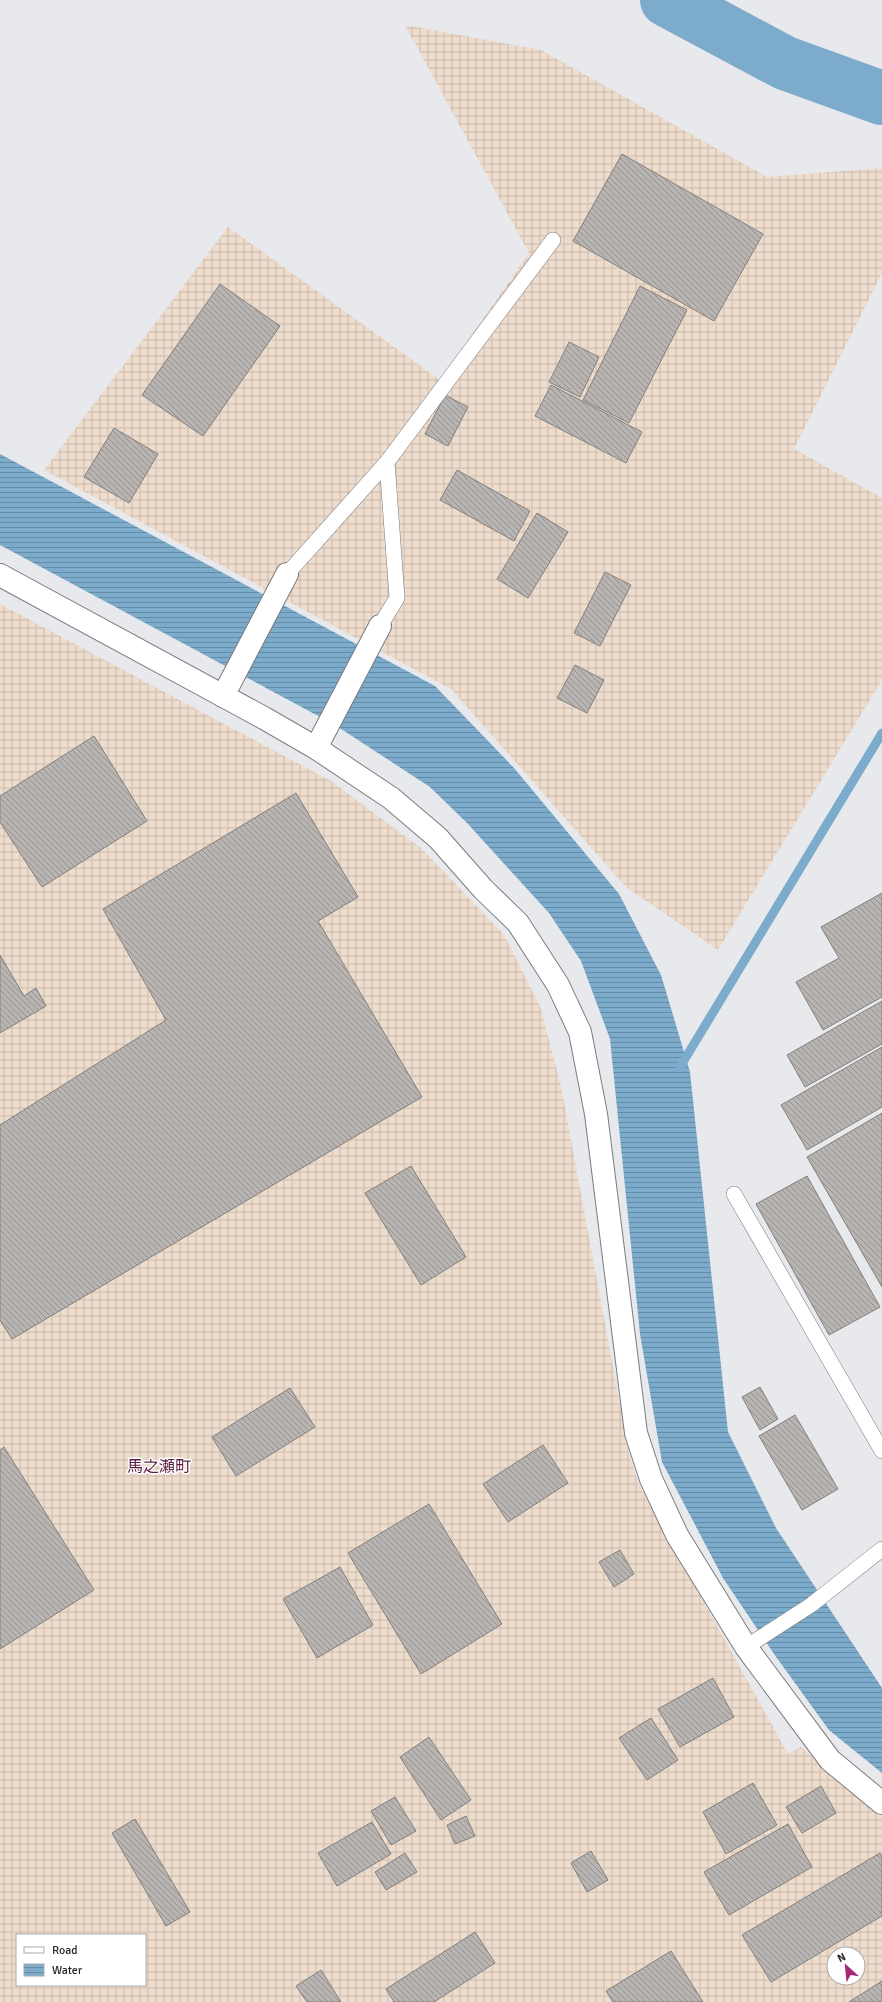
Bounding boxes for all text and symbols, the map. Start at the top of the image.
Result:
district label: 馬之瀬町 [127,1457,191,1477]
legend [16,1934,146,1986]
text: Road [52,1943,78,1958]
north arrow [826,1946,866,1986]
text: N [835,1950,848,1965]
text: Water [52,1963,83,1978]

